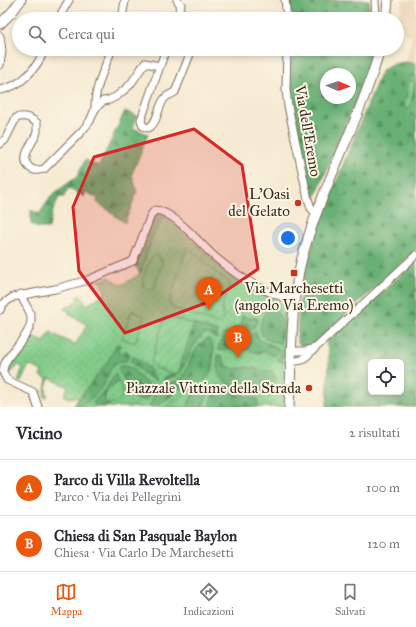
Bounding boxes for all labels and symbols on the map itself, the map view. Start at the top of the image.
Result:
north arrow [320,68,356,104]
street label: Via dell'Eremo [291,83,325,178]
place label: L'Oasi del Gelato [228,185,290,220]
marker: L'Oasi del Gelato [293,198,303,208]
your location [278,228,298,248]
marker: Via Marchesetti (angolo Via Eremo) [289,268,299,278]
pin: A [196,277,222,310]
place label: Via Marchesetti (angolo Via Eremo) [234,279,354,315]
pin: B [225,325,251,358]
place label: Piazzale Vittime della Strada [126,379,302,397]
marker: Piazzale Vittime della Strada [304,383,314,393]

